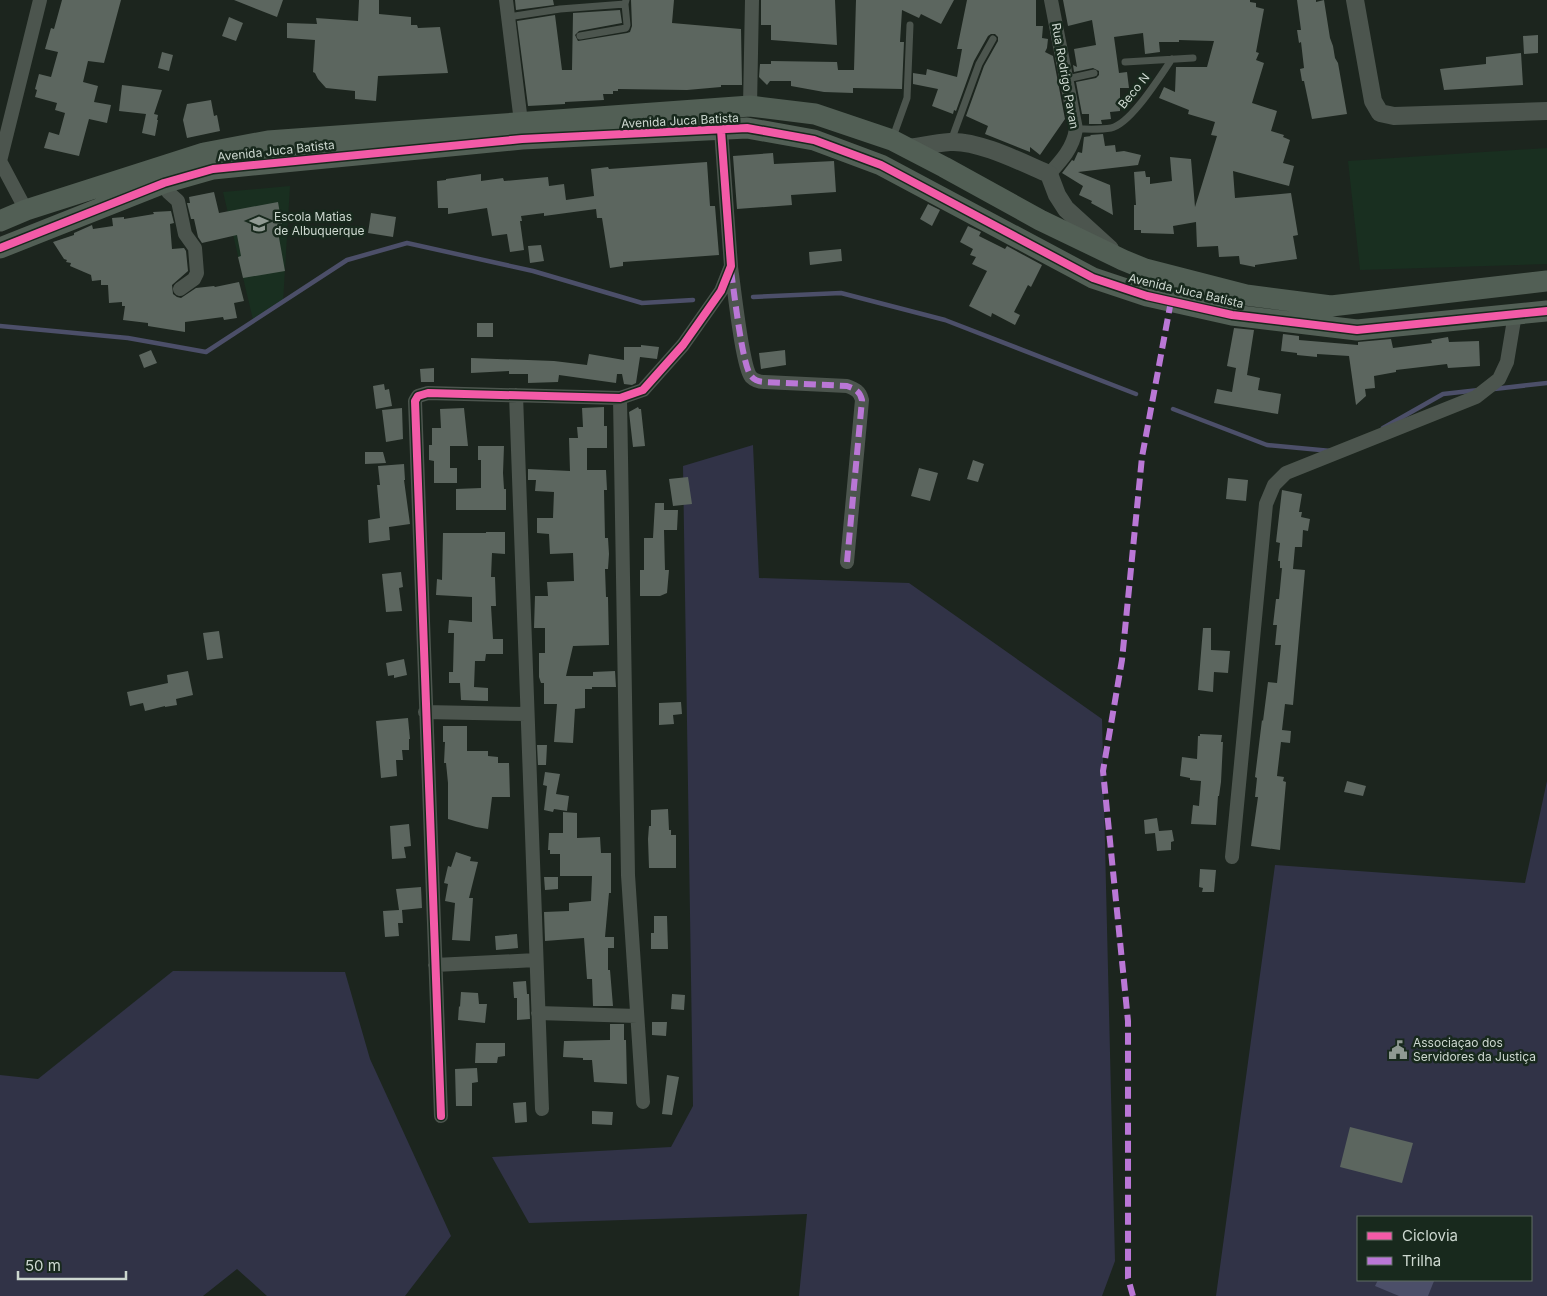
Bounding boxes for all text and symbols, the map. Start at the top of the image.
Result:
street label: Rua Rodrigo Pavan [1049,22,1082,130]
street label: Beco N [1115,70,1152,111]
street label: Avenida Juca Batista [621,110,739,131]
street label: Avenida Juca Batista [217,137,335,164]
place label: Escola Matias de Albuquerque [274,209,365,238]
school or university icon: Escola Matias de Albuquerque [248,213,270,235]
street label: Avenida Juca Batista [1127,270,1245,311]
place label: Associaçao dos Servidores da Justiça [1413,1035,1536,1064]
public building icon: Associaçao dos Servidores da Justiça [1387,1039,1409,1061]
legend [1357,1216,1532,1281]
text: Ciclovia [1402,1226,1458,1245]
scale bar [18,1248,125,1280]
text: Trilha [1402,1251,1441,1270]
text: 50 m [25,1256,61,1275]

